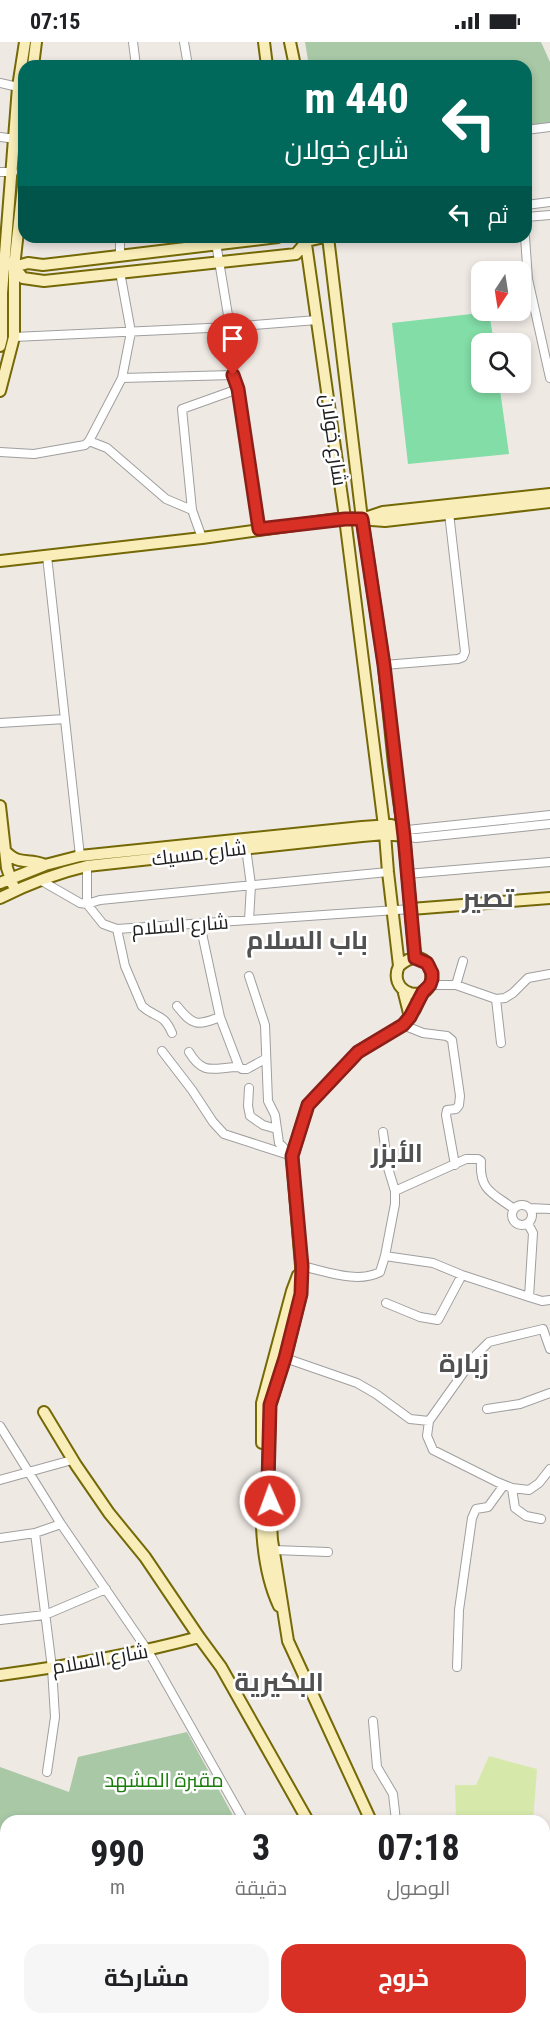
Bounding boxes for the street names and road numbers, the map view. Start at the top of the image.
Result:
street label: شارع خولان [314,393,352,488]
street label: شارع مسيك [150,835,248,873]
street label: شارع السلام [131,910,230,942]
street label: شارع السلام [50,1639,150,1681]

